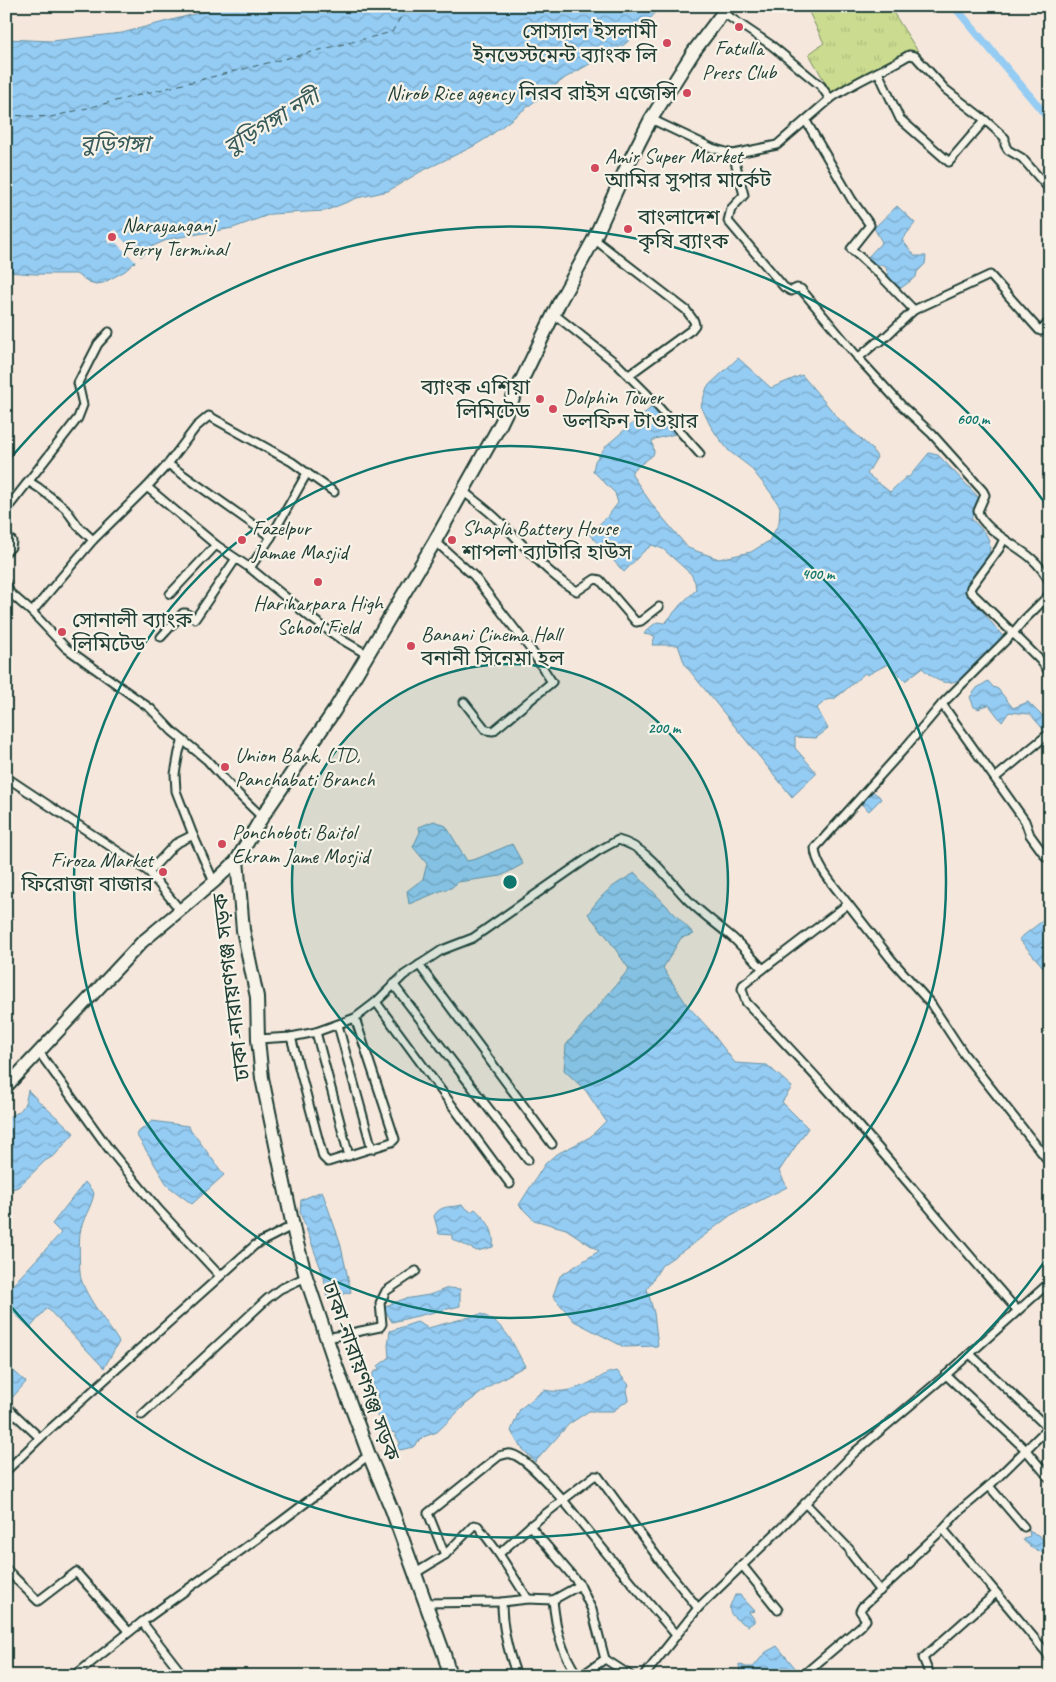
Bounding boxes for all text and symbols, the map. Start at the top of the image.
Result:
place label: সোস্যাল ইসলামী ইনভেস্টমেন্ট ব্যাংক লি [472,18,658,68]
marker: Fatulla Press Club [733,21,745,33]
place label: Fatulla Press Club [702,35,778,85]
marker: সোস্যাল ইসলামী ইনভেস্টমেন্ট ব্যাংক লি [661,37,673,49]
water label: বুড়িগঙ্গা নদী [219,80,328,161]
place label: Nirob Rice agency নিরব রাইস এজেন্সি [387,80,677,106]
marker: Nirob Rice agency নিরব রাইস এজেন্সি [681,87,693,99]
water label: বুড়িগঙ্গা [80,130,154,158]
place label: Amir Super Market আমির সুপার মার্কেট [604,143,772,193]
marker: Amir Super Market আমির সুপার মার্কেট [589,162,601,174]
place label: বাংলাদেশ কৃষি ব্যাংক [637,204,730,254]
place label: Narayanganj Ferry Terminal [122,212,231,262]
marker: বাংলাদেশ কৃষি ব্যাংক [622,223,634,235]
marker: Narayanganj Ferry Terminal [106,231,118,243]
place label: ব্যাংক এশিয়া লিমিটেড [420,374,531,424]
place label: Dolphin Tower ডলফিন টাওয়ার [562,384,698,434]
marker: ব্যাংক এশিয়া লিমিটেড [534,393,546,405]
marker: Dolphin Tower ডলফিন টাওয়ার [547,403,559,415]
text: 600 m [957,410,991,429]
place label: Fazelpur Jamae Masjid [251,515,351,565]
place label: Shapla Battery House শাপলা ব্যাটারি হাউস [461,515,633,565]
marker: Fazelpur Jamae Masjid [236,534,248,546]
marker: Shapla Battery House শাপলা ব্যাটারি হাউস [446,534,458,546]
text: 400 m [802,565,836,584]
marker: Hariharpara High School Field [312,576,324,588]
place label: Hariharpara High School Field [253,590,384,640]
place label: সোনালী ব্যাংক লিমিটেড [71,607,193,657]
place label: Banani Cinema Hall বনানী সিনেমা হল [420,621,565,671]
marker: সোনালী ব্যাংক লিমিটেড [56,626,68,638]
marker: Banani Cinema Hall বনানী সিনেমা হল [405,640,417,652]
text: 200 m [648,719,682,738]
place label: Union Bank, LTD, Panchabati Branch [235,742,375,792]
marker: Union Bank, LTD, Panchabati Branch [219,761,231,773]
place label: Ponchoboti Baitol Ekram Jame Mosjid [232,819,373,869]
marker: Ponchoboti Baitol Ekram Jame Mosjid [216,838,228,850]
place label: Firoza Market ফিরোজা বাজার [20,847,155,897]
marker: Firoza Market ফিরোজা বাজার [157,866,169,878]
centre of rings [501,873,519,891]
street label: ঢাকা-নারায়ণগঞ্জ সড়ক [206,891,256,1083]
street label: ঢাকা-নারায়ণগঞ্জ সড়ক [316,1277,406,1465]

